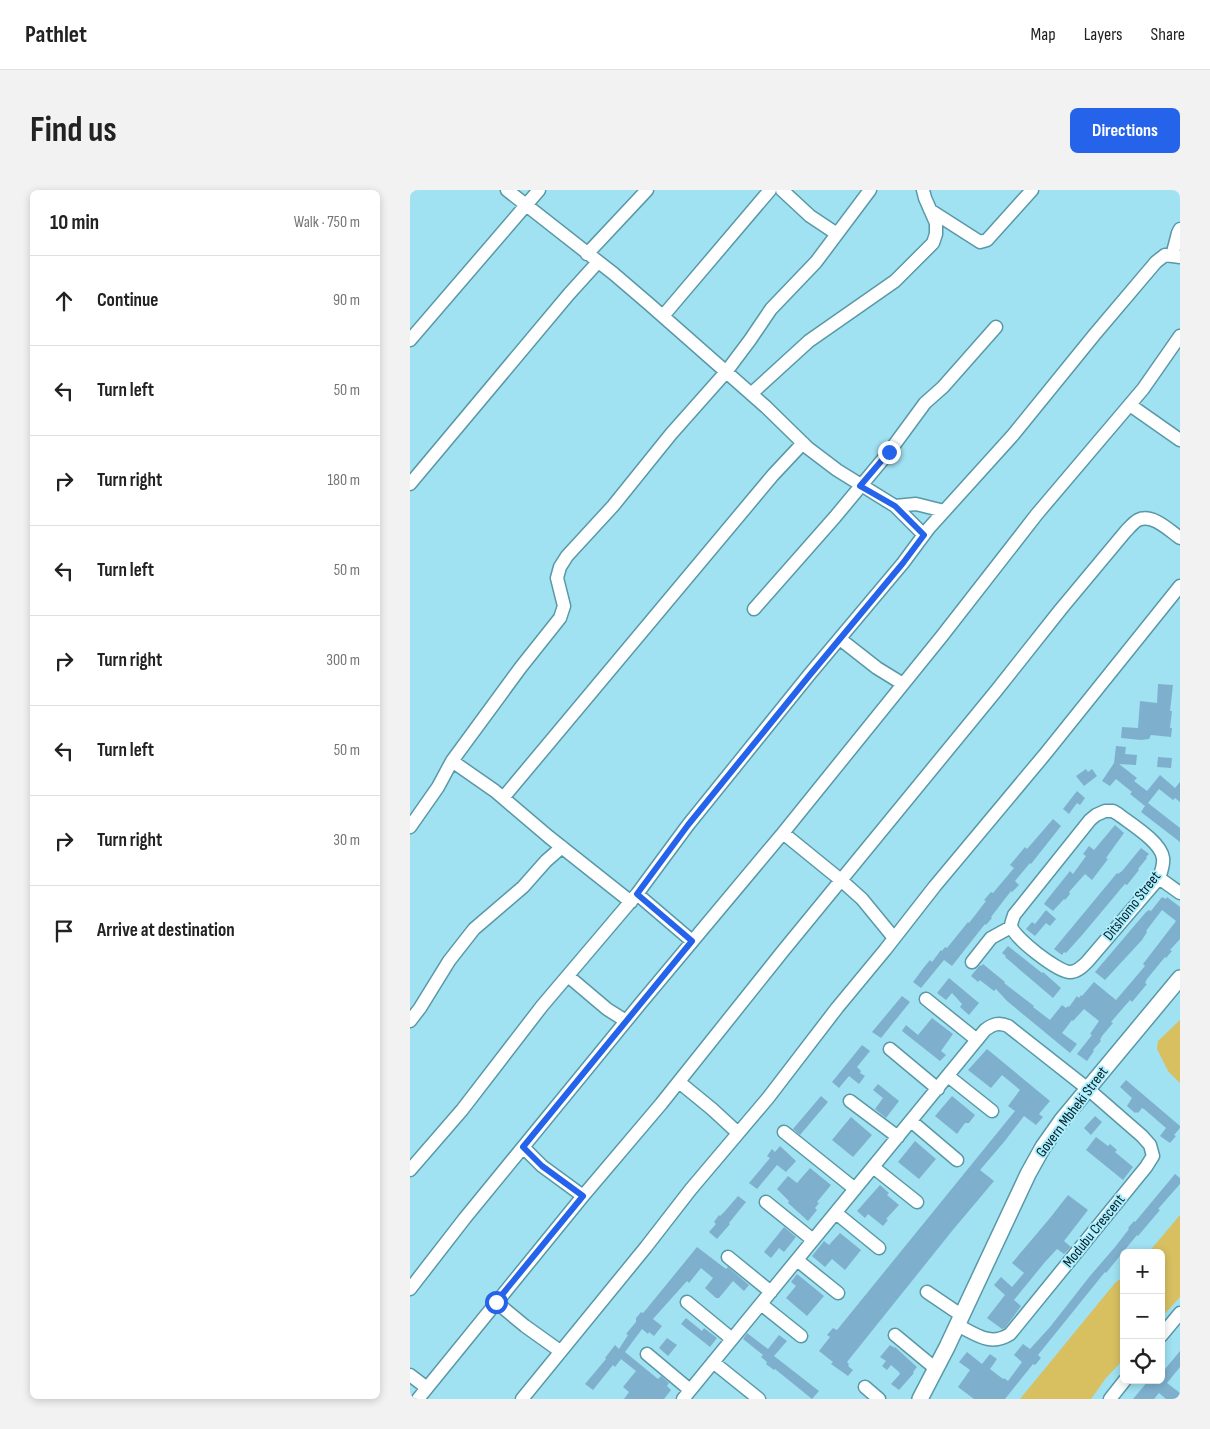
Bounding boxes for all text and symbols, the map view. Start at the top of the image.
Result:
text: Pathlet [25,20,87,49]
text: Map [1031,24,1056,45]
text: Layers [1084,24,1123,45]
text: Share [1151,24,1185,45]
button: Directions [1070,108,1180,153]
text: Find us [30,109,117,152]
text: 10 min [50,210,99,235]
text: Walk · 750 m [294,213,360,232]
icon: ahead [50,287,78,315]
text: Continue [97,289,158,312]
text: 90 m [333,291,360,310]
icon: left [50,377,78,405]
text: Turn left [97,379,154,402]
text: 50 m [334,381,360,400]
route end [878,441,901,464]
icon: right [50,467,78,495]
text: Turn right [97,469,162,492]
text: 180 m [327,471,360,490]
icon: left [50,557,78,585]
text: Turn left [97,559,154,582]
text: 50 m [334,561,360,580]
icon: right [50,647,78,675]
text: Turn right [97,649,162,672]
text: 300 m [326,651,360,670]
icon: left [50,737,78,765]
text: Turn left [97,739,154,762]
text: 50 m [334,741,360,760]
icon: right [50,827,78,855]
text: Turn right [97,829,162,852]
text: 30 m [333,831,360,850]
street label: Ditshomo Street [1099,867,1165,944]
icon: arrive [50,917,78,945]
text: Arrive at destination [97,919,235,942]
street label: Govern Mbheki Street [1032,1063,1113,1161]
street label: Modubu Crescent [1059,1190,1129,1271]
map controls [1120,1249,1165,1384]
button: + [1120,1249,1165,1294]
route start [485,1291,508,1314]
button: − [1120,1294,1165,1339]
button: locate [1120,1339,1165,1384]

